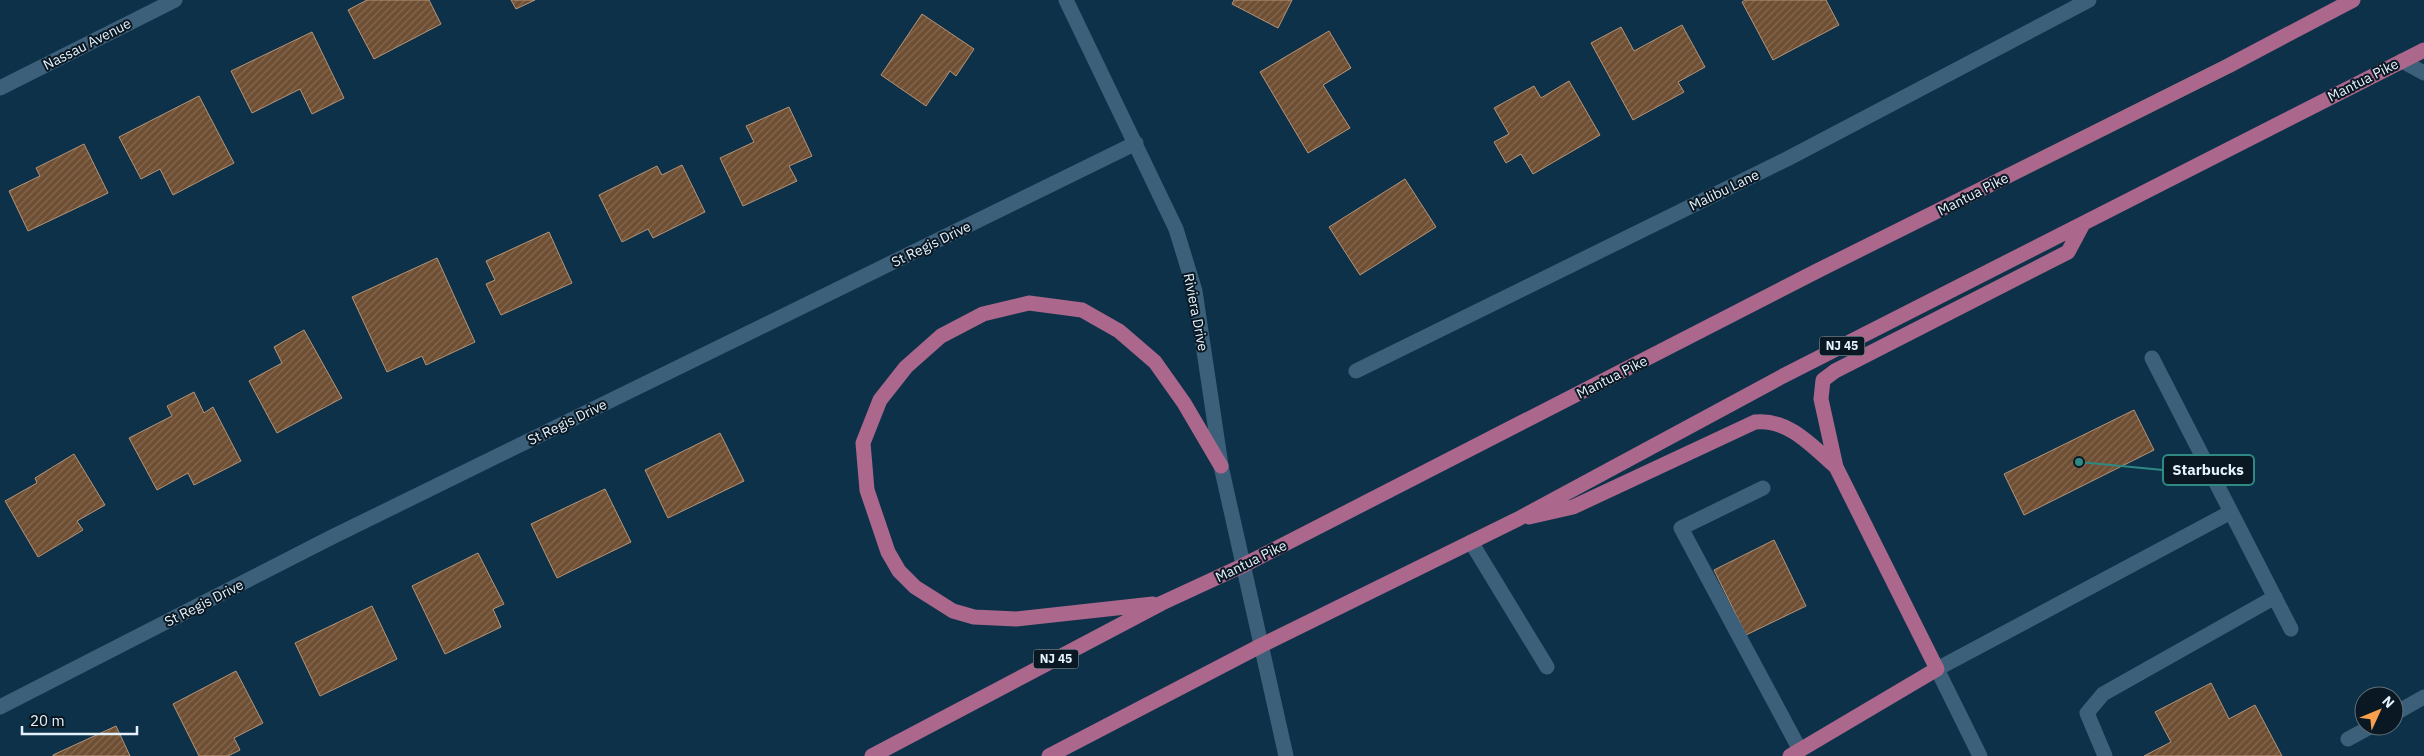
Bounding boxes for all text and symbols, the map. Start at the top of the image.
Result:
street label: Nassau Avenue [40,14,134,74]
street label: Mantua Pike [2324,54,2402,106]
street label: Malibu Lane [1686,165,1762,215]
street label: Mantua Pike [1934,168,2012,220]
street label: St Regis Drive [888,217,974,271]
street label: Riviera Drive [1180,272,1212,353]
road number: NJ 45 [1820,336,1864,356]
street label: Mantua Pike [1573,351,1651,403]
street label: St Regis Drive [524,395,610,449]
callout: Starbucks [2163,455,2254,485]
text: Starbucks [2172,460,2244,479]
street label: Mantua Pike [1212,536,1290,586]
street label: St Regis Drive [161,575,247,631]
road number: NJ 45 [1034,650,1078,669]
north arrow [2354,686,2404,736]
text: N [2378,692,2398,712]
scale bar [22,704,138,736]
text: 20 m [30,711,65,730]

